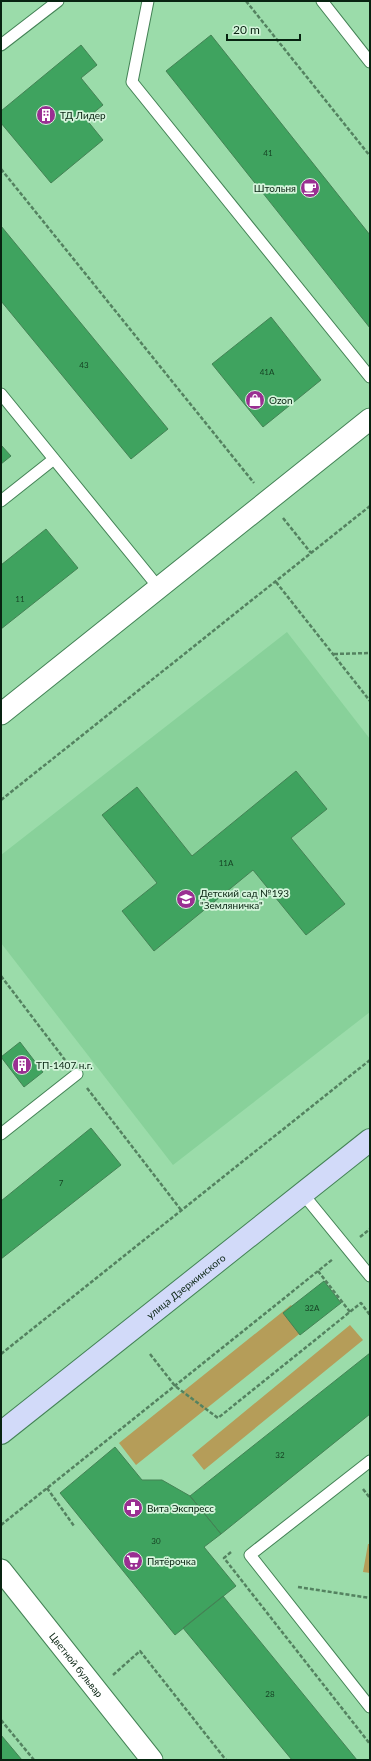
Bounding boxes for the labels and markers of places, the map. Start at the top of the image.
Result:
building icon: ТД Лидер [35,104,57,126]
place label: ТД Лидер [60,109,106,121]
cafe icon: Штольня [299,177,321,199]
place label: Штольня [254,182,296,194]
shop icon: Ozon [244,389,266,411]
place label: Ozon [269,394,293,406]
place label: Детский сад №193 "Земляничка" [200,887,289,911]
school or university icon: Детский сад №193 "Земляничка" [175,888,197,910]
building icon: ТП-1407 н.г. [11,1054,33,1076]
place label: ТП-1407 н.г. [36,1059,93,1071]
pharmacy icon: Вита Экспресс [122,1497,144,1519]
place label: Вита Экспресс [147,1502,214,1514]
supermarket icon: Пятёрочка [122,1550,144,1572]
place label: Пятёрочка [147,1555,196,1567]

